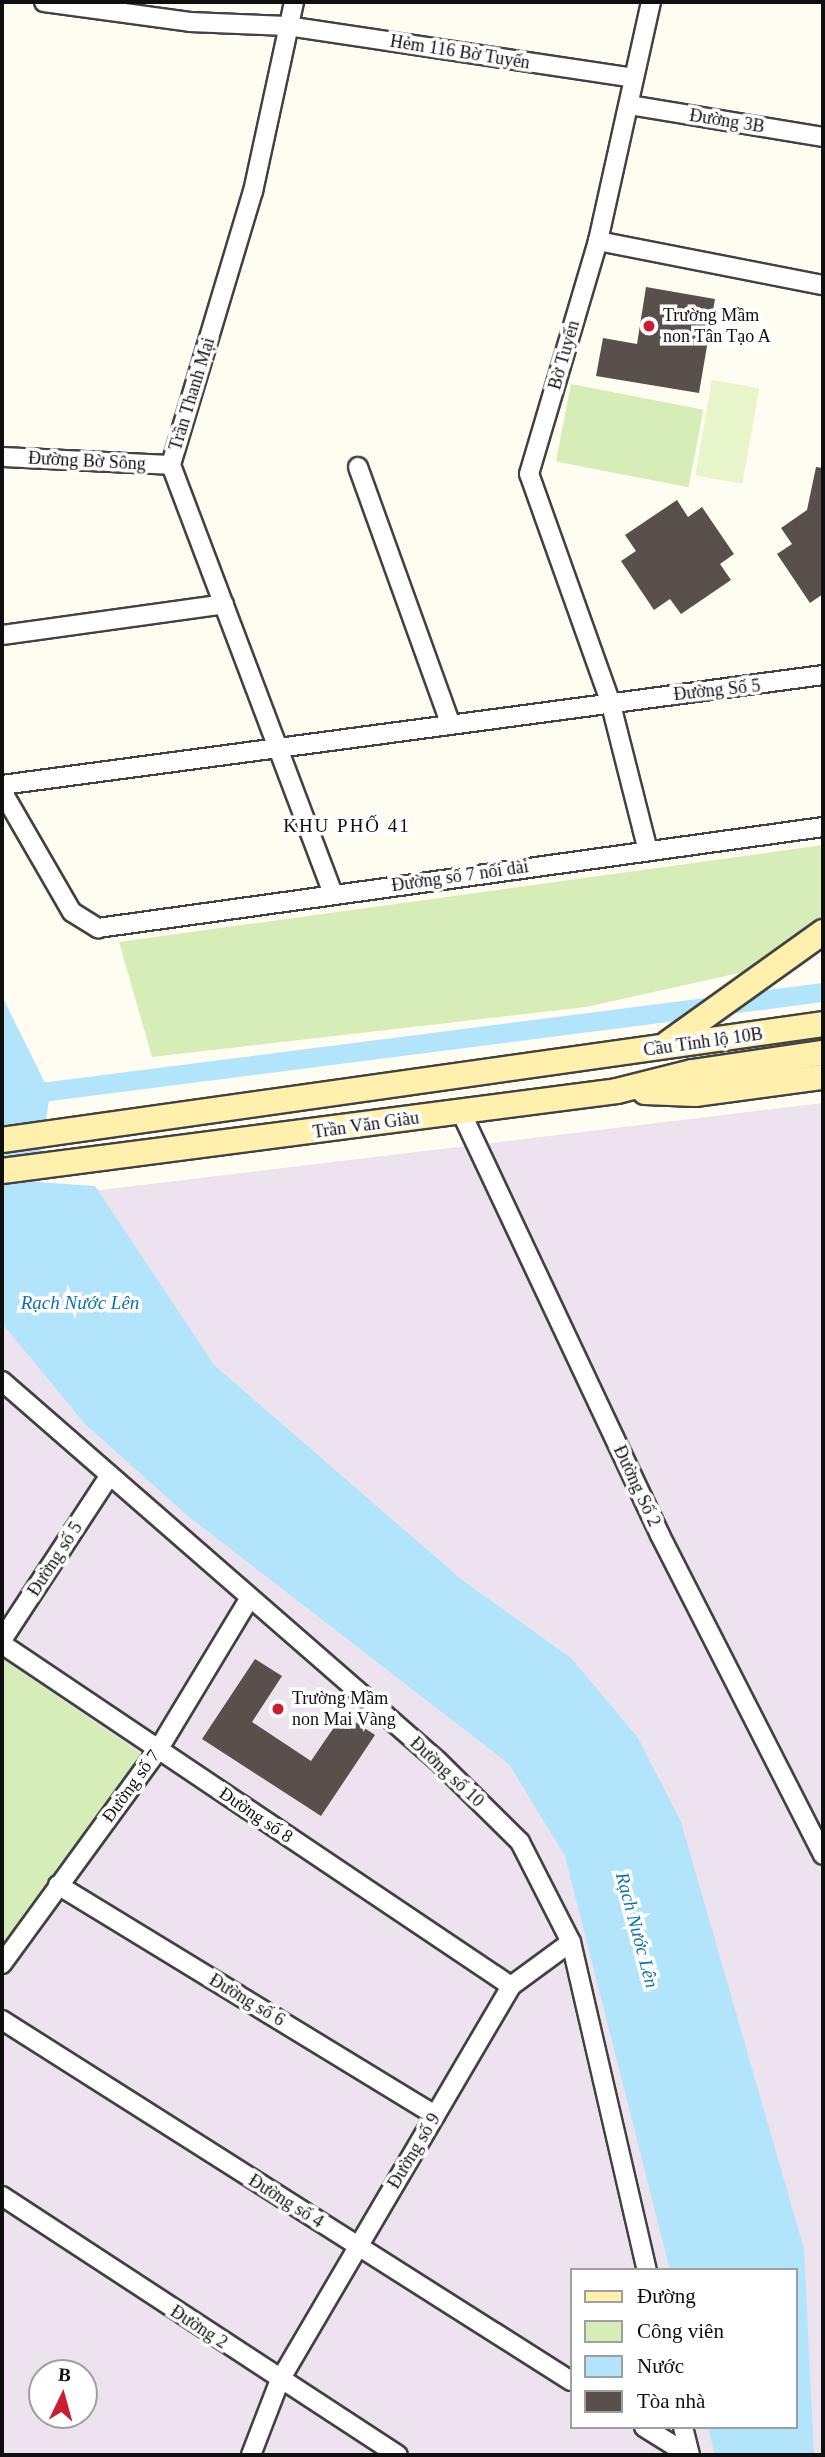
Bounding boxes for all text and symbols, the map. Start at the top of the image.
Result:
street label: Hẻm 116 Bờ Tuyến [388,30,532,74]
street label: Đường 3B [688,104,766,138]
place label: Trường Mầm non Tân Tạo A [663,305,772,348]
street label: Bờ Tuyến [544,318,584,392]
marker: Trường Mầm non Tân Tạo A [641,318,657,334]
street label: Trần Thanh Mại [165,335,219,453]
street label: Đường Bờ Sông [28,447,146,475]
street label: Đường Số 5 [672,675,762,705]
district label: KHU PHỐ 41 [284,815,410,837]
street label: Đường số 7 nối dài [390,856,530,896]
street label: Cầu Tỉnh lộ 10B [642,1023,764,1061]
street label: Trần Văn Giàu [311,1107,421,1143]
water label: Rạch Nước Lên [21,1292,139,1314]
street label: Đường Số 2 [609,1442,665,1530]
street label: Đường số 5 [23,1518,87,1600]
place label: Trường Mầm non Mai Vàng [292,1688,396,1730]
marker: Trường Mầm non Mai Vàng [270,1701,286,1717]
street label: Đường số 10 [406,1732,488,1812]
street label: Đường số 7 [97,1746,165,1826]
street label: Đường số 8 [215,1782,297,1848]
water label: Rạch Nước Lên [611,1870,663,1990]
street label: Đường số 6 [205,1969,289,2031]
street label: Đường số 9 [383,2109,445,2193]
street label: Đường số 4 [245,2170,327,2232]
legend [570,2268,797,2429]
text: Đường [637,2284,696,2308]
street label: Đường 2 [166,2301,232,2353]
text: Công viên [637,2319,724,2343]
text: Nước [637,2354,684,2378]
north arrow [28,2359,98,2429]
text: B [57,2364,72,2386]
text: Tòa nhà [637,2389,705,2413]

